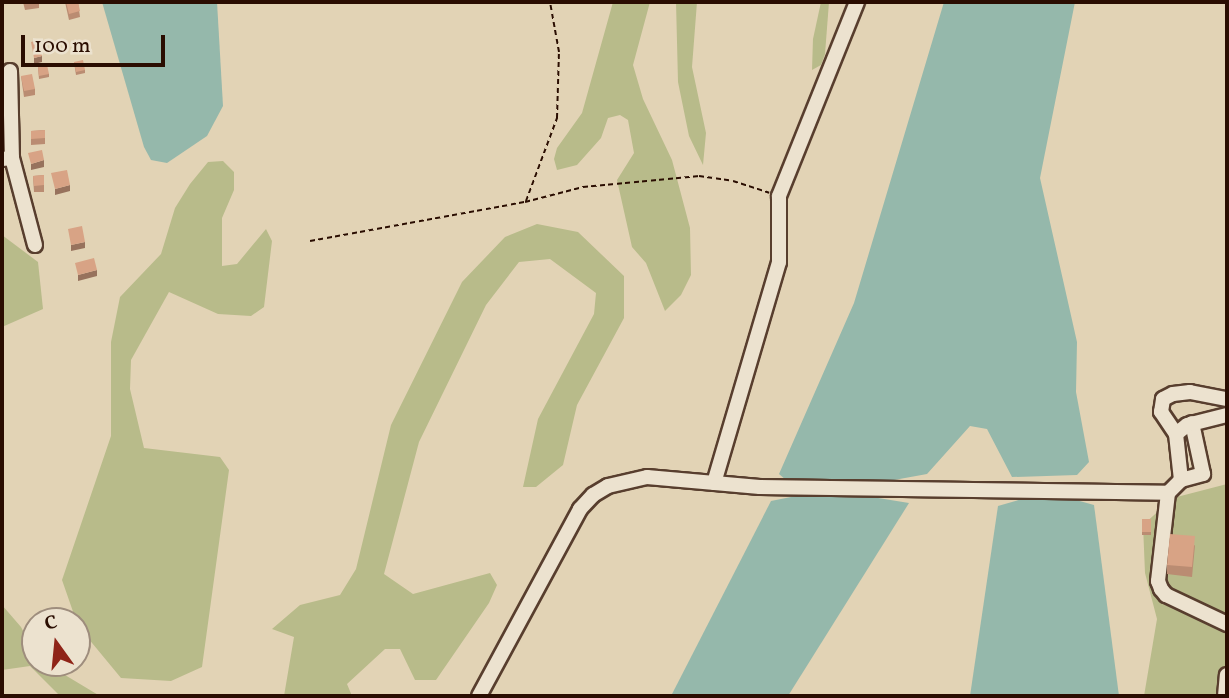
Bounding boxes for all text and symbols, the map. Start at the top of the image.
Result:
scale bar [24,21,168,65]
text: 100 m [34,32,91,61]
north arrow [21,607,91,677]
text: С [42,610,60,638]

